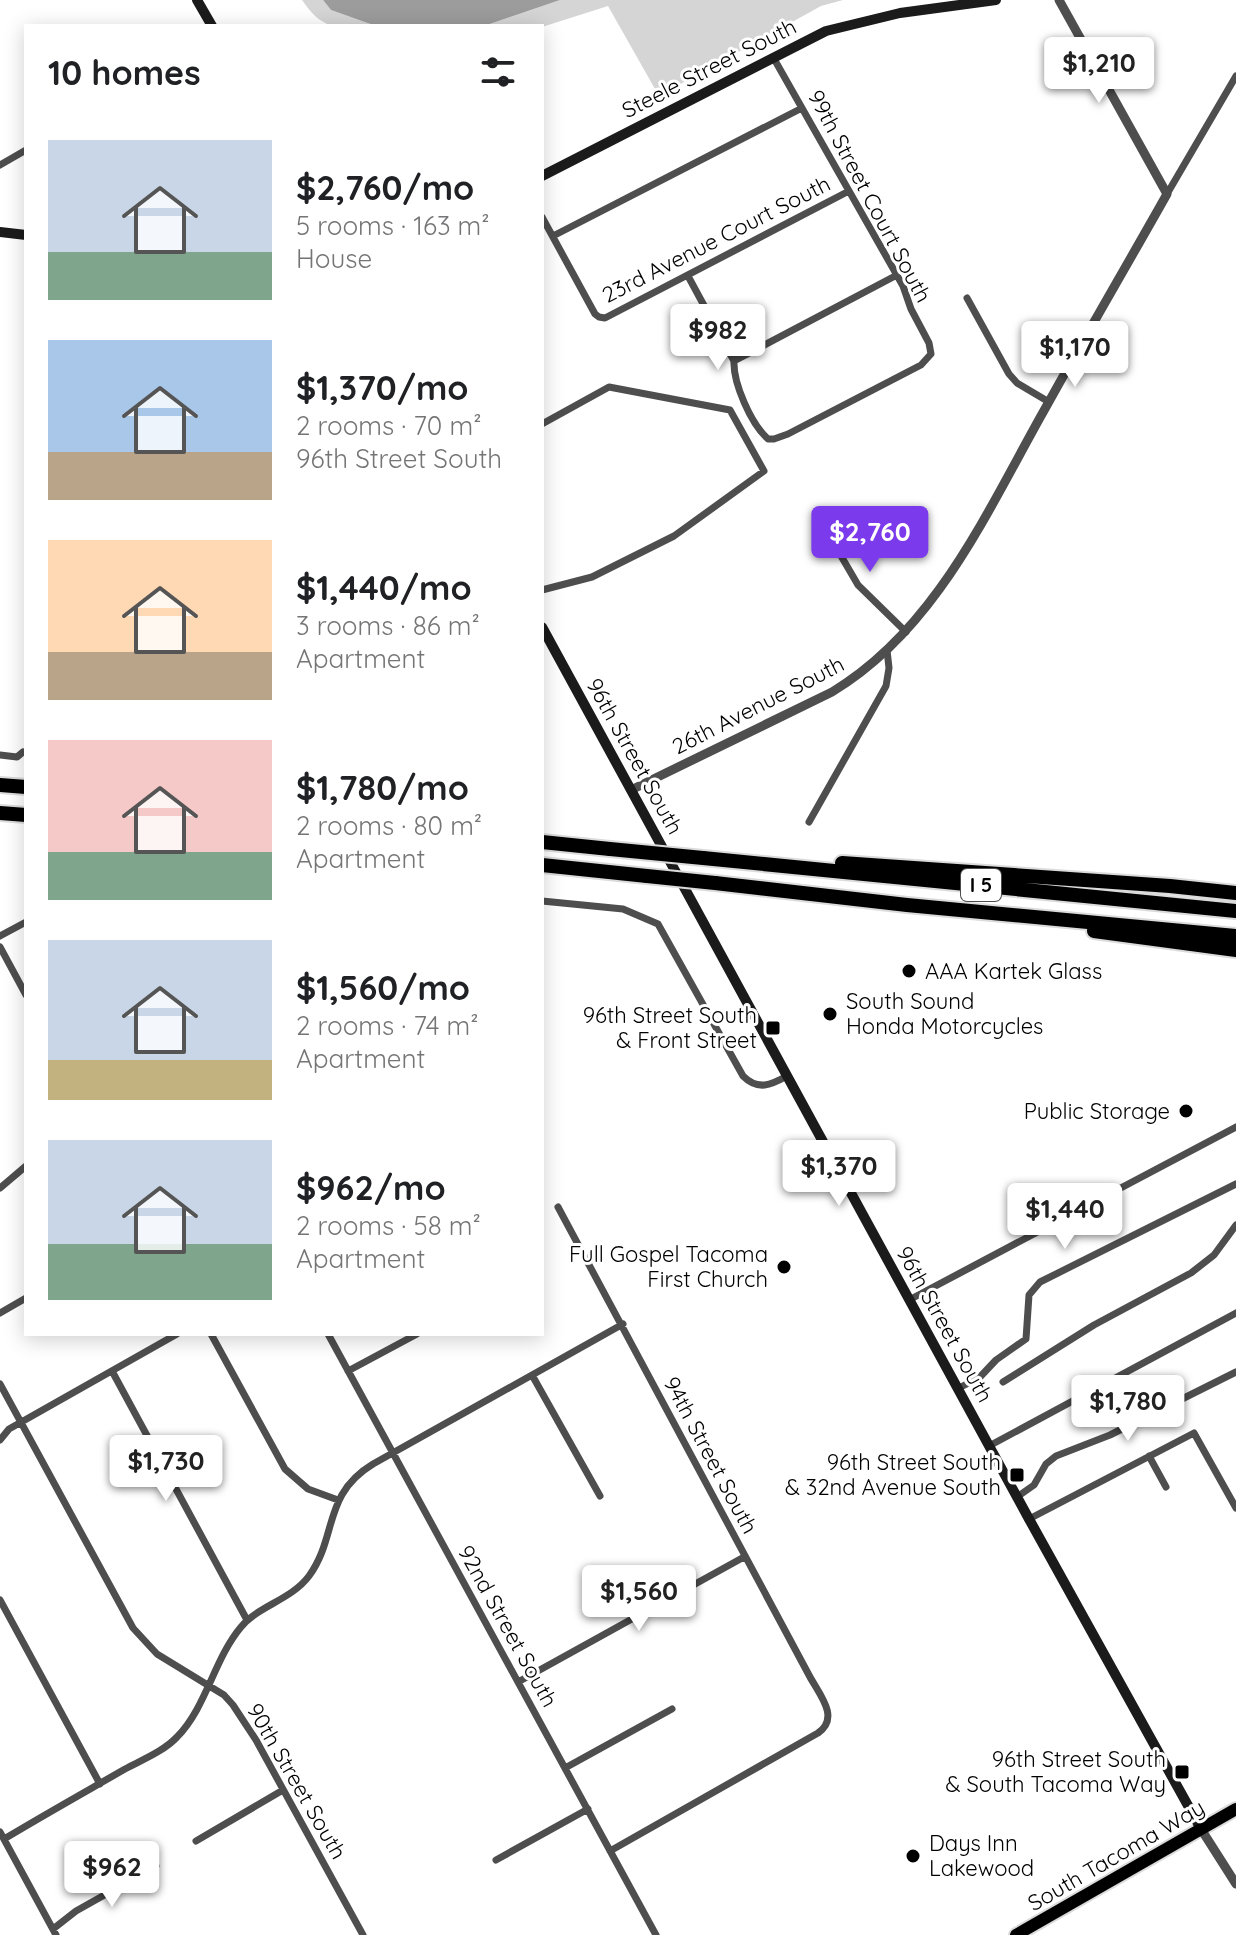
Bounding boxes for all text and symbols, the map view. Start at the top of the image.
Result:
street label: Steele Street South [617,12,801,124]
pin: $1,210 [1034,37,1164,105]
text: $1,210 [1062,46,1136,79]
icon: filters [476,50,520,94]
text: 10 homes [48,51,201,94]
street label: 99th Street Court South [802,85,938,307]
text: $2,760/mo [296,166,474,209]
street label: 23rd Avenue Court South [597,169,835,309]
icon: home [112,172,208,268]
text: 5 rooms · 163 m² [296,209,490,242]
text: House [296,242,372,275]
pin: $982 [671,304,765,372]
text: $982 [688,313,748,346]
pin: $1,170 [1010,321,1140,389]
text: $1,170 [1039,330,1111,363]
text: $1,370/mo [296,366,469,409]
icon: home [112,372,208,468]
text: 2 rooms · 70 m² [296,409,481,442]
text: 96th Street South [296,442,502,475]
pin: $2,760 [805,506,935,574]
text: $2,760 [829,515,911,548]
text: $1,440/mo [296,566,472,609]
icon: home [112,572,208,668]
text: 3 rooms · 86 m² [296,609,480,642]
text: Apartment [296,642,425,675]
street label: 26th Avenue South [667,650,849,760]
street label: 96th Street South [580,673,690,839]
text: $1,780/mo [296,766,469,809]
icon: home [112,772,208,868]
text: 2 rooms · 80 m² [296,809,482,842]
text: Apartment [296,842,425,875]
road number: I 5 [961,869,1001,901]
place label: AAA Kartek Glass [925,957,1102,985]
marker: AAA Kartek Glass [900,962,918,980]
text: $1,560/mo [296,966,470,1009]
icon: home [112,972,208,1068]
place label: South Sound Honda Motorcycles [846,987,1043,1040]
place label: 96th Street South & Front Street [583,1001,757,1054]
marker: South Sound Honda Motorcycles [821,1005,839,1023]
text: 2 rooms · 74 m² [296,1009,479,1042]
marker: 96th Street South & Front Street [764,1019,782,1037]
text: Apartment [296,1042,425,1075]
place label: Public Storage [1024,1097,1170,1125]
marker: Public Storage [1177,1102,1195,1120]
pin: $1,370 [774,1140,904,1208]
text: $1,370 [801,1149,878,1182]
text: $962/mo [296,1166,446,1209]
icon: home [112,1172,208,1268]
pin: $1,440 [1000,1183,1130,1251]
text: $1,440 [1025,1192,1105,1225]
text: 2 rooms · 58 m² [296,1209,481,1242]
place label: Full Gospel Tacoma First Church [569,1240,768,1293]
street label: 96th Street South [890,1241,1000,1407]
text: Apartment [296,1242,425,1275]
marker: Full Gospel Tacoma First Church [775,1258,793,1276]
street label: 94th Street South [658,1372,764,1538]
pin: $1,780 [1063,1375,1193,1443]
text: $1,780 [1089,1384,1167,1417]
pin: $1,730 [101,1435,231,1503]
text: $1,730 [128,1444,205,1477]
place label: 96th Street South & 32nd Avenue South [785,1448,1001,1501]
marker: 96th Street South & 32nd Avenue South [1008,1466,1026,1484]
street label: 92nd Street South [452,1540,564,1712]
pin: $1,560 [574,1565,704,1633]
text: $1,560 [600,1574,678,1607]
street label: 90th Street South [241,1698,353,1864]
place label: 96th Street South & South Tacoma Way [946,1745,1166,1798]
marker: 96th Street South & South Tacoma Way [1173,1763,1191,1781]
street label: South Tacoma Way [1023,1793,1209,1917]
place label: Days Inn Lakewood [929,1829,1034,1882]
pin: $962 [65,1841,159,1909]
marker: Days Inn Lakewood [904,1847,922,1865]
text: $962 [82,1850,142,1883]

